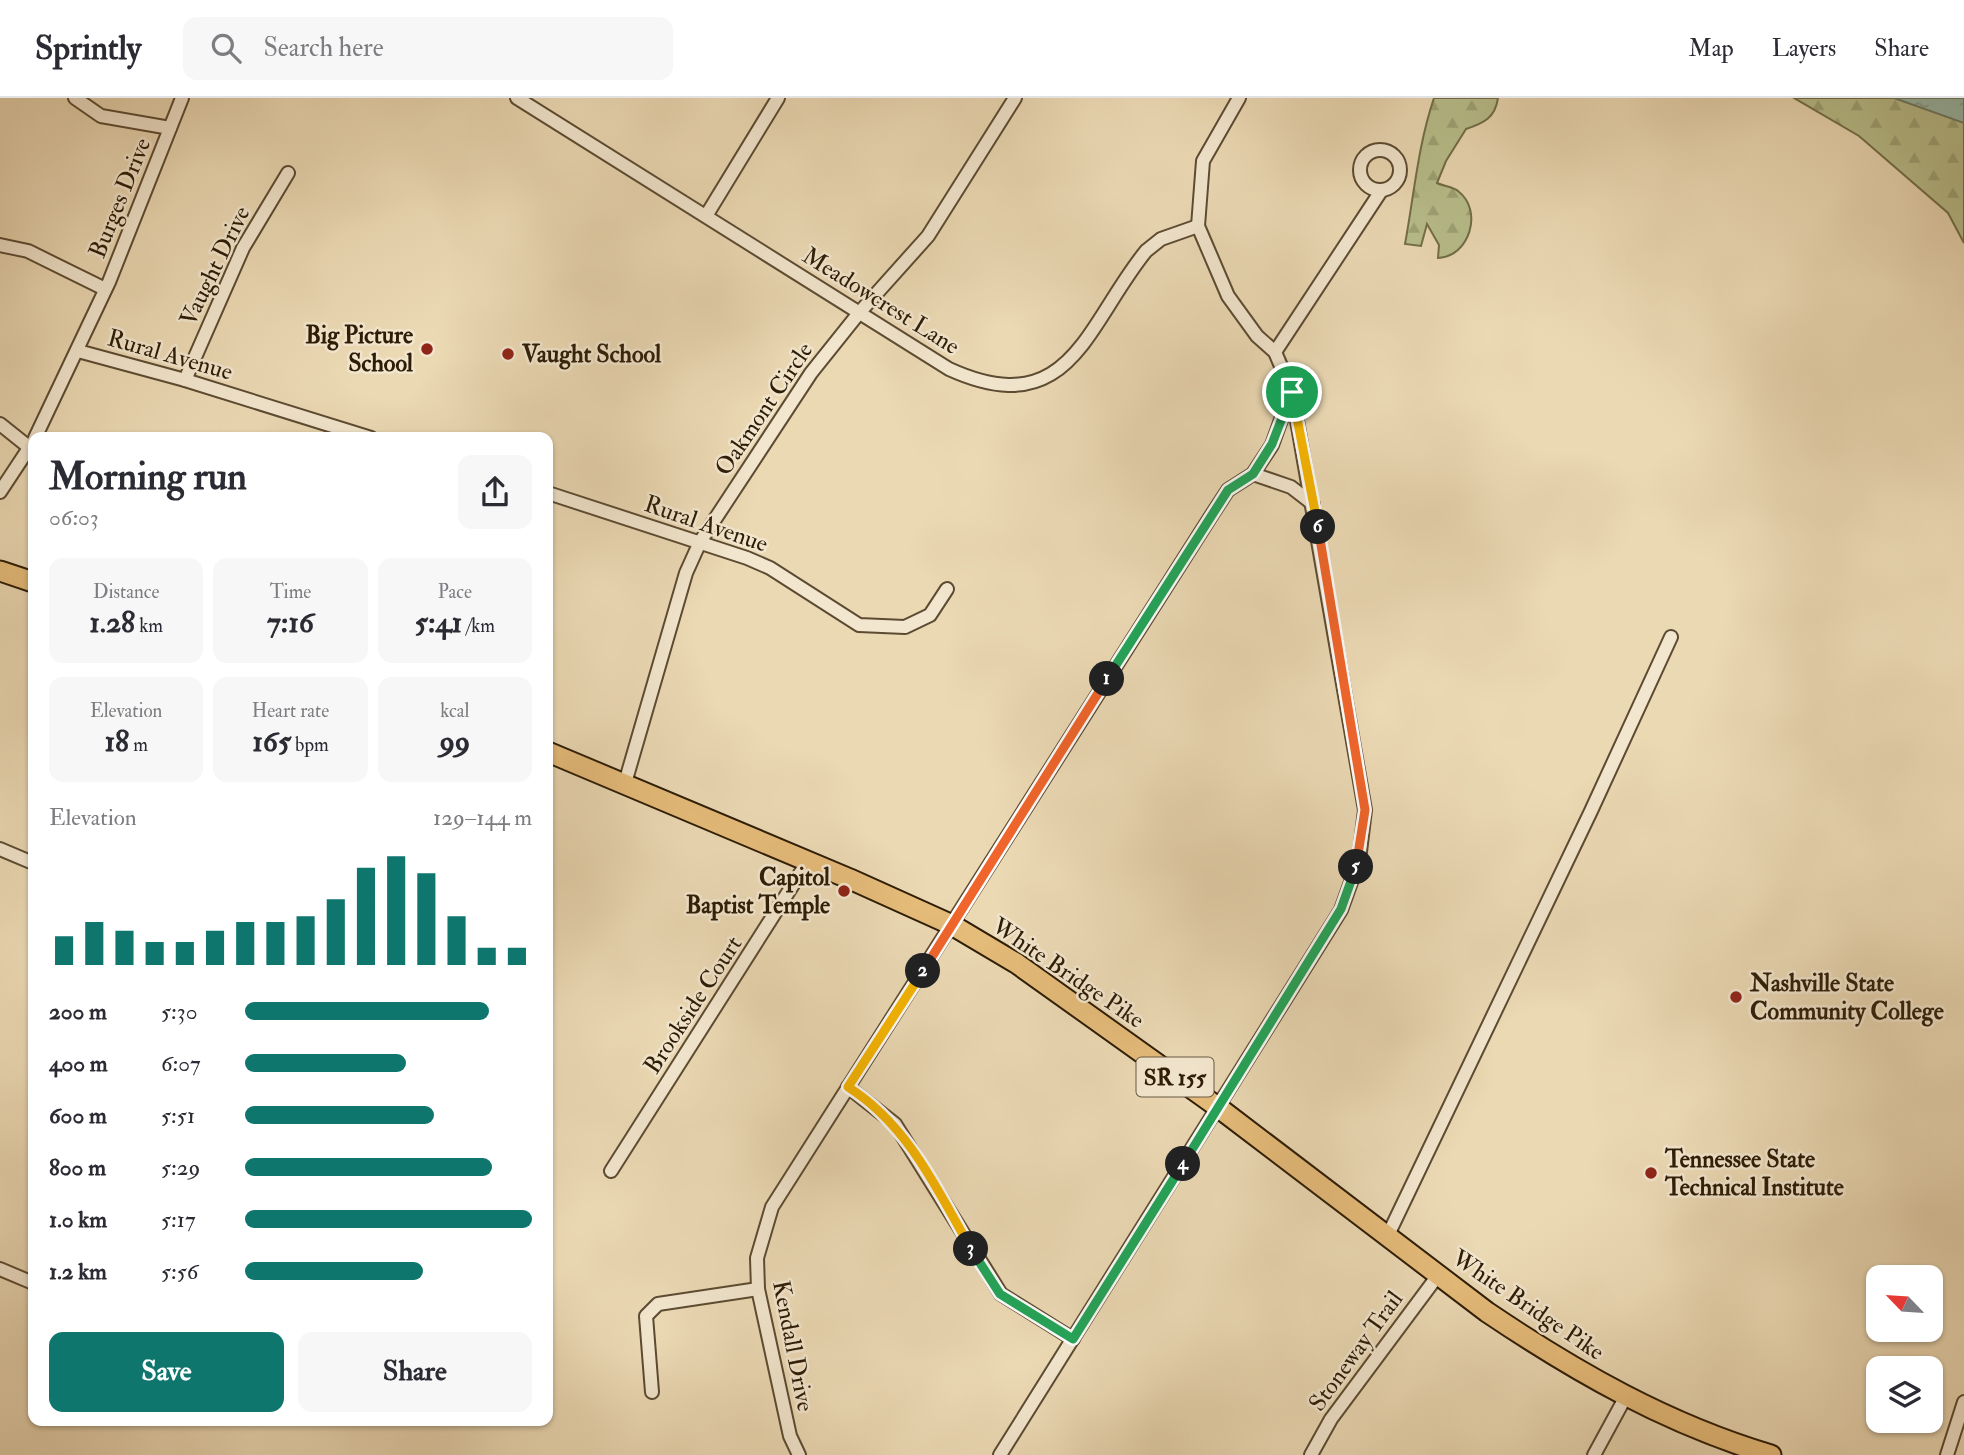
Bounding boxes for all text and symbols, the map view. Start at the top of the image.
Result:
search box [183,17,673,80]
text: Sprintly [35,28,141,69]
icon: search [207,29,245,67]
text: Search here [263,32,384,64]
text: Map [1689,33,1734,64]
text: Layers [1772,33,1836,64]
text: Share [1874,33,1929,64]
street label: Burges Drive [82,133,158,263]
street label: Vaught Drive [173,201,257,331]
street label: Meadowcrest Lane [797,240,965,362]
place label: Big Picture School [305,320,414,379]
street label: Rural Avenue [104,322,236,388]
street label: Oakmont Circle [708,336,820,482]
place label: Vaught School [521,339,662,370]
marker: Big Picture School [419,341,435,357]
marker: Vaught School [500,346,516,362]
pin [1262,362,1322,422]
icon: arrive [1273,373,1311,411]
text: Morning run [49,453,247,501]
button: share [458,455,532,529]
street label: Rural Avenue [640,488,772,560]
text: 06:03 [49,503,99,532]
pin: 6 [1300,510,1336,544]
text: 6 [1313,514,1322,538]
text: Distance [93,580,159,604]
text: Time [270,580,311,604]
text: Pace [438,580,472,604]
text: 1.28 [89,604,135,641]
text: 7:16 [267,604,314,641]
text: 5:41 [415,604,462,641]
text: km [135,614,163,638]
text: /km [462,614,495,638]
pin: 1 [1090,662,1124,696]
text: 1 [1103,666,1110,690]
text: Elevation [90,699,162,723]
text: Heart rate [252,699,329,723]
text: kcal [440,699,469,723]
text: 18 [104,723,129,760]
text: 165 [252,723,291,760]
text: 99 [439,723,470,760]
text: m [129,733,148,757]
text: bpm [291,733,329,757]
text: Elevation [49,803,137,832]
text: 129–144 m [433,803,532,832]
pin: 5 [1338,850,1374,884]
text: 5 [1351,854,1360,878]
place label: Capitol Baptist Temple [686,862,831,921]
marker: Capitol Baptist Temple [836,883,852,899]
street label: White Bridge Pike [985,910,1150,1035]
street label: Brookside Court [637,930,749,1080]
pin: 2 [906,954,940,988]
text: 2 [918,958,927,982]
place label: Nashville State Community College [1749,968,1944,1027]
marker: Nashville State Community College [1728,989,1744,1005]
text: 200 m [49,997,107,1026]
text: 5:30 [161,997,197,1026]
text: 400 m [49,1049,108,1078]
text: 6:07 [161,1049,201,1078]
road number: SR 155 [1136,1058,1214,1096]
text: 600 m [49,1101,107,1130]
text: 5:51 [161,1101,195,1130]
place label: Tennessee State Technical Institute [1664,1144,1844,1203]
pin: 4 [1166,1146,1200,1182]
text: 4 [1177,1151,1188,1175]
text: 800 m [49,1153,106,1182]
text: 5:29 [161,1153,200,1182]
marker: Tennessee State Technical Institute [1643,1165,1659,1181]
text: 1.0 km [49,1205,107,1234]
text: 5:17 [161,1205,196,1234]
pin: 3 [954,1232,988,1266]
text: 3 [967,1236,974,1260]
street label: White Bridge Pike [1445,1242,1610,1367]
text: 1.2 km [49,1257,107,1286]
text: 5:56 [161,1257,198,1286]
north arrow [1866,1265,1942,1342]
map controls [1866,1265,1943,1433]
street label: Kendall Drive [765,1278,821,1414]
street label: Stoneway Trail [1302,1285,1410,1417]
button: Save [49,1332,284,1412]
button: Share [298,1332,532,1412]
button: layers [1866,1356,1943,1433]

